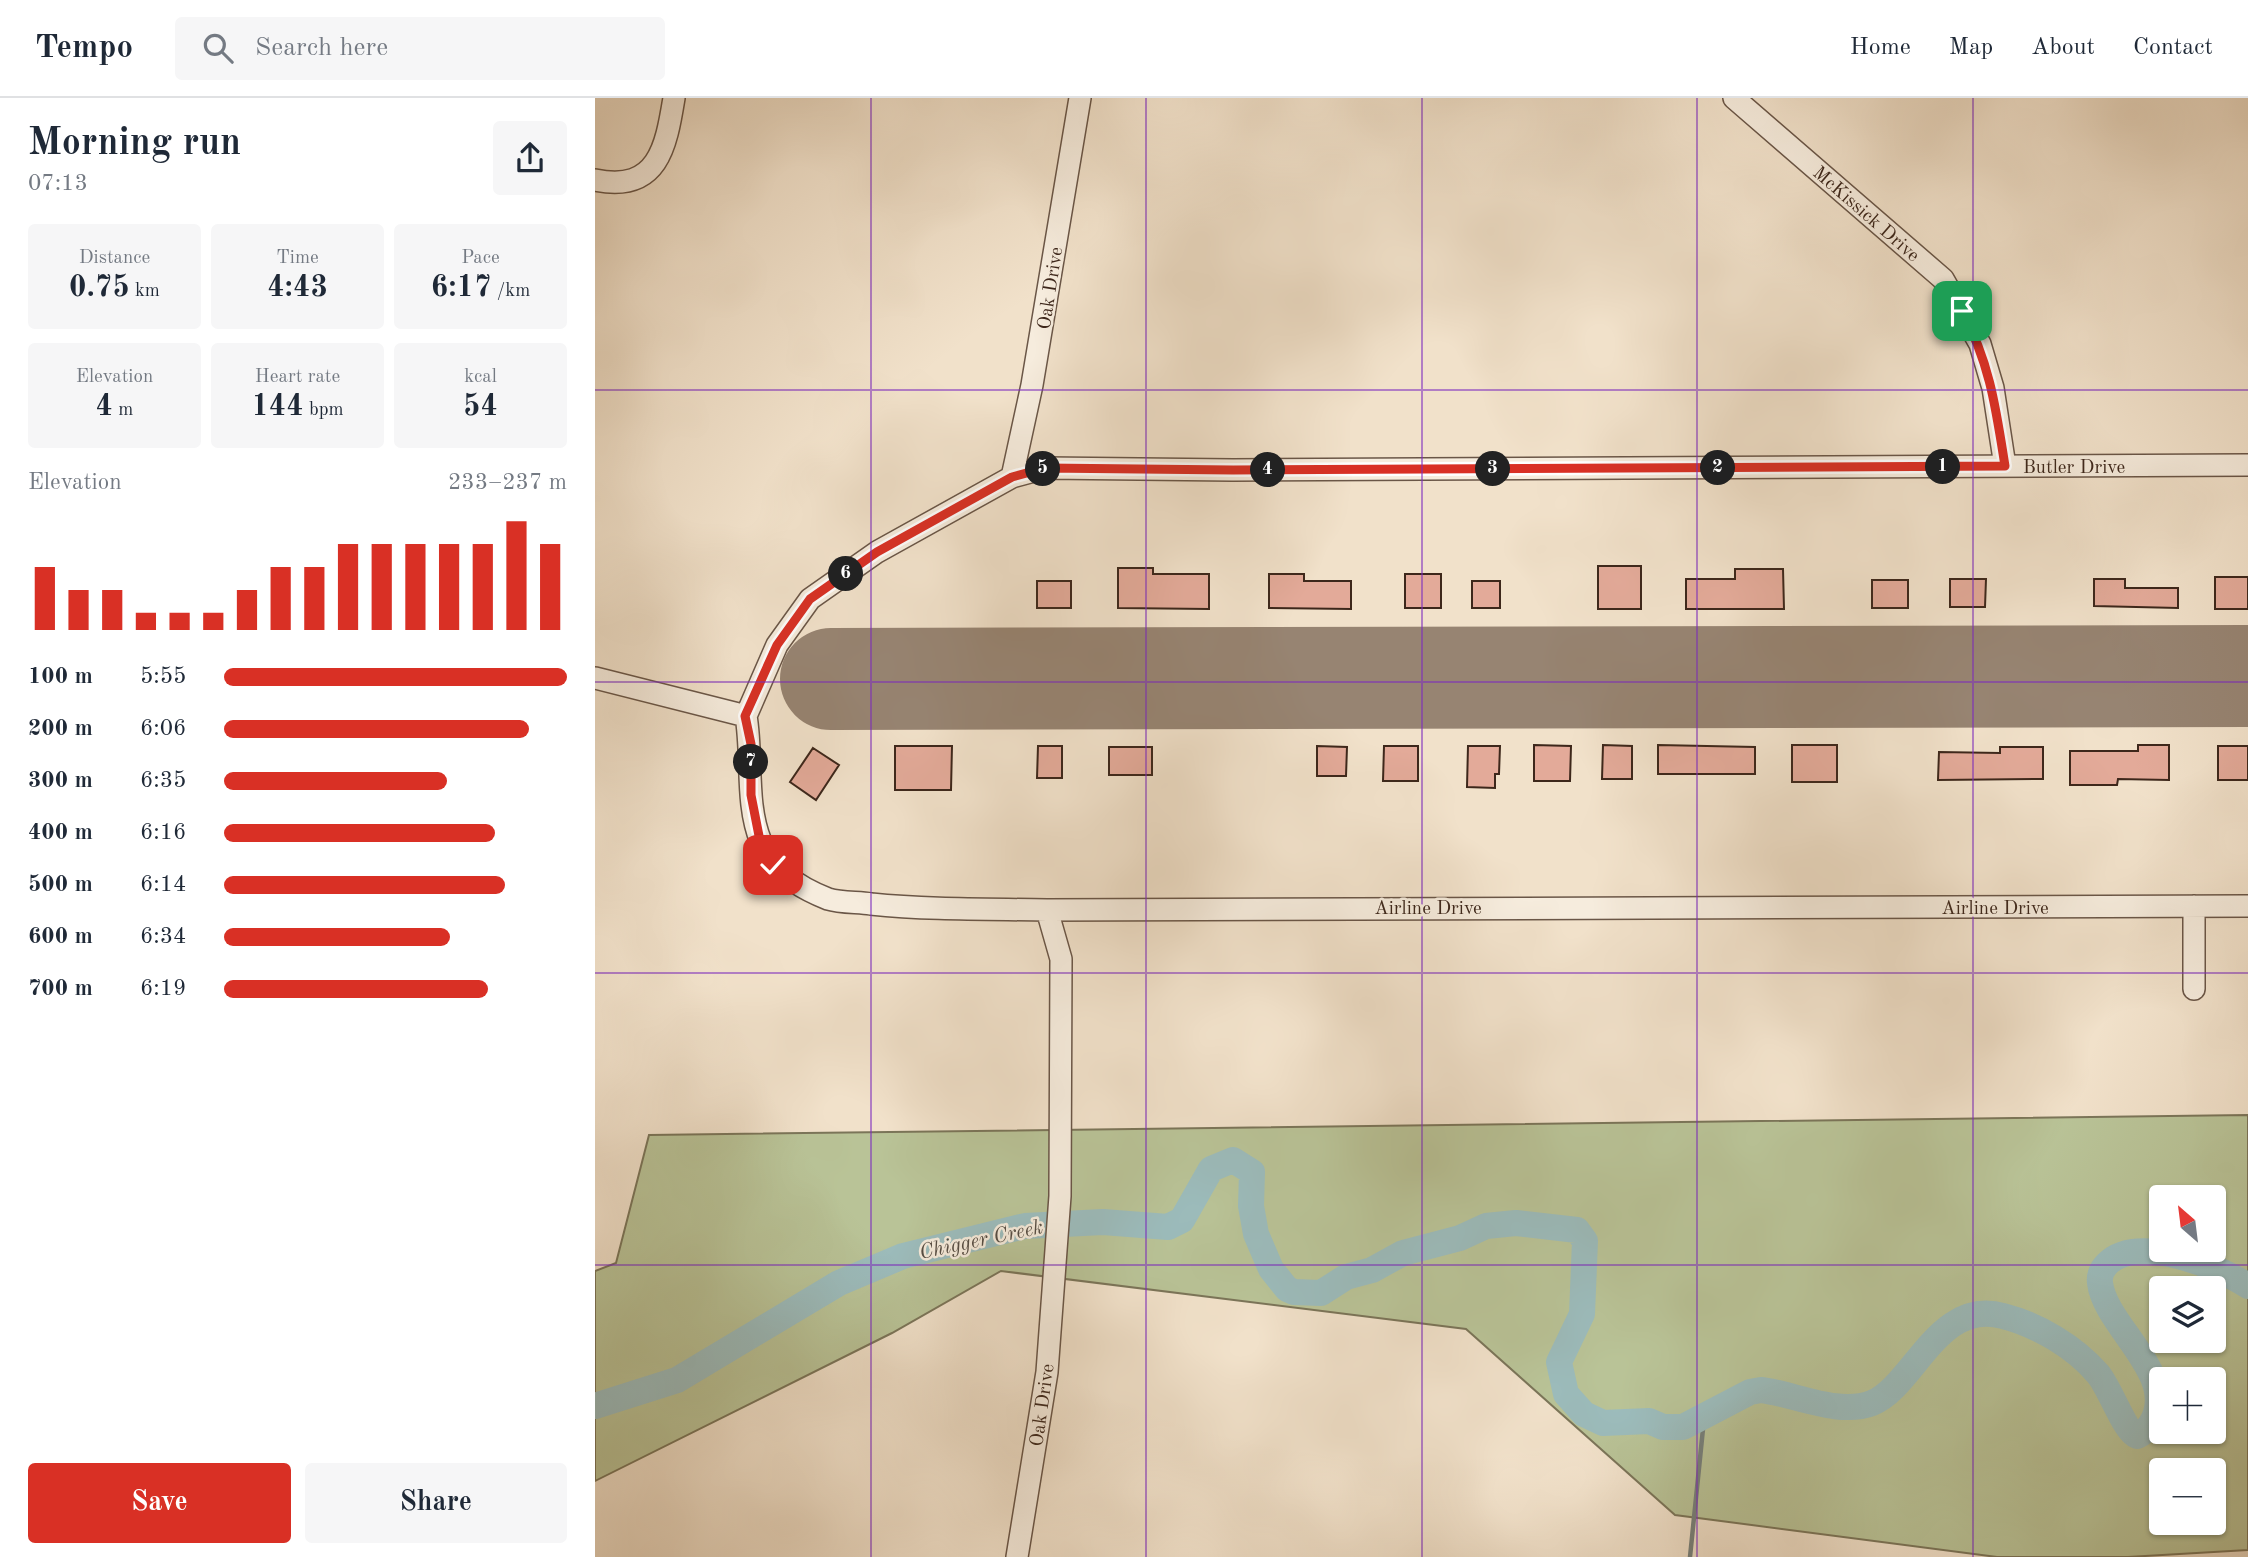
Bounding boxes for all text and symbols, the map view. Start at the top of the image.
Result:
search box [175,17,665,80]
icon: search [199,29,237,67]
text: Tempo [35,32,133,65]
text: Search here [255,35,388,61]
text: Home [1850,36,1911,60]
text: Map [1949,36,1993,60]
text: About [2031,36,2095,60]
text: Contact [2133,36,2213,60]
button: share [493,121,567,195]
text: Morning run [28,125,241,163]
street label: McKissick Drive [1808,164,1922,266]
text: 07:13 [28,172,88,195]
street label: Oak Drive [1036,246,1067,331]
text: Distance [79,249,150,268]
text: Time [276,249,319,268]
text: Pace [461,249,500,268]
text: 0.75 [69,273,130,303]
text: 4:43 [267,273,328,303]
text: 6:17 [431,273,491,303]
pin [1932,281,1992,341]
text: km [130,282,160,301]
text: /km [491,282,530,301]
icon: arrive [1943,292,1981,330]
text: Elevation [76,368,153,387]
text: Heart rate [255,368,340,387]
text: kcal [464,368,497,387]
text: 4 [96,392,113,422]
text: 144 [251,392,304,422]
text: 54 [463,392,498,422]
text: m [113,401,133,420]
text: bpm [304,401,344,420]
pin: 2 [1701,450,1735,486]
pin: 1 [1925,450,1961,484]
pin: 5 [1025,452,1061,486]
pin: 4 [1251,452,1285,488]
pin: 3 [1475,452,1511,486]
text: 1 [1937,457,1948,476]
text: 2 [1712,458,1723,477]
text: 5 [1037,459,1048,478]
text: 3 [1487,459,1498,478]
street label: Butler Drive [2023,459,2125,478]
text: 4 [1262,460,1273,479]
text: Elevation [28,471,122,494]
text: 233–237 m [448,471,567,494]
pin: 6 [828,556,863,592]
text: 6 [840,564,851,583]
text: 100 m [28,665,93,688]
text: 5:55 [140,665,186,688]
text: 200 m [28,717,93,740]
text: 6:06 [140,717,186,740]
pin: 7 [733,744,769,780]
text: 7 [745,752,756,771]
text: 300 m [28,769,93,792]
text: 6:35 [140,769,186,792]
text: 400 m [28,821,93,844]
text: 6:16 [140,821,186,844]
pin [743,835,803,895]
icon: check [754,846,792,884]
text: 500 m [28,873,93,896]
text: 6:14 [140,873,186,896]
street label: Airline Drive [1374,900,1482,919]
street label: Airline Drive [1941,900,2049,919]
text: 600 m [28,925,93,948]
text: 6:34 [140,925,186,948]
text: 700 m [28,977,93,1000]
text: 6:19 [140,977,186,1000]
north arrow [2149,1185,2226,1262]
map controls [2149,1185,2226,1535]
water label: Chigger Creek [917,1217,1045,1264]
button: layers [2149,1276,2226,1353]
street label: Oak Drive [1028,1363,1059,1448]
button: + [2149,1367,2226,1444]
button: − [2149,1458,2226,1535]
button: Save [28,1463,291,1543]
button: Share [305,1463,567,1543]

